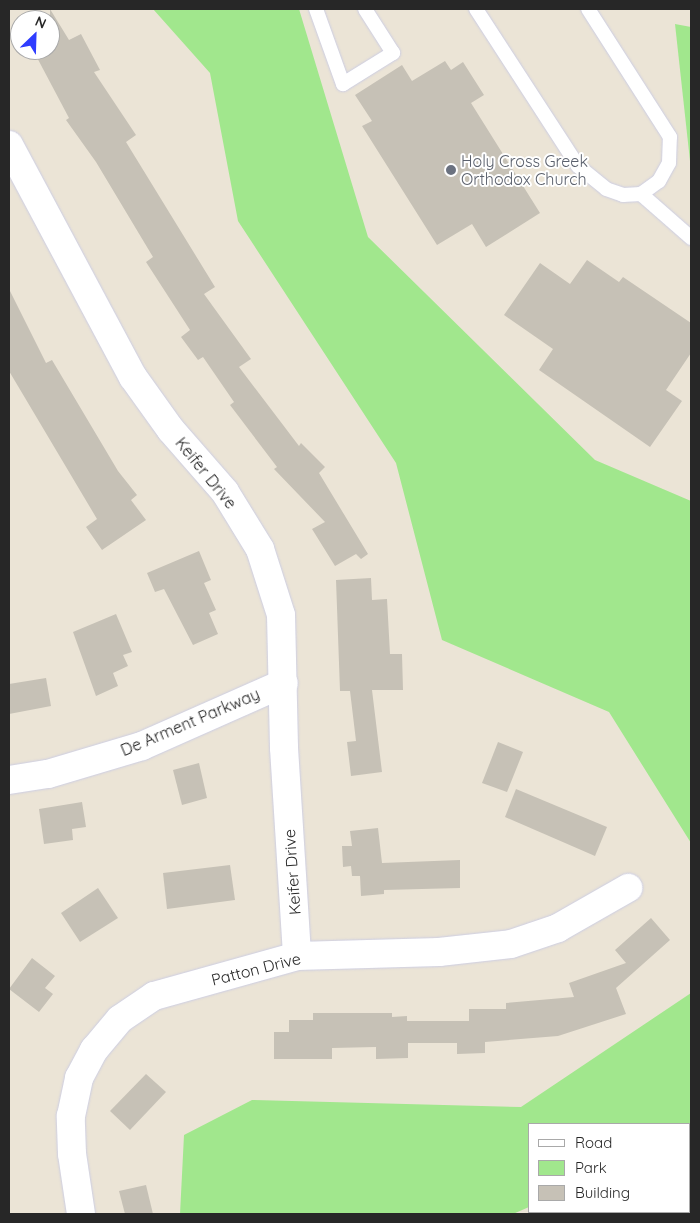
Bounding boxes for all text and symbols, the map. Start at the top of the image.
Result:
north arrow [10,10,60,60]
text: N [32,12,49,33]
place label: Holy Cross Greek Orthodox Church [461,151,588,189]
marker: Holy Cross Greek Orthodox Church [445,164,457,176]
street label: Keifer Drive [171,433,241,513]
street label: De Arment Parkway [118,684,262,760]
street label: Keifer Drive [279,828,305,916]
street label: Patton Drive [209,949,303,989]
legend [528,1123,690,1213]
text: Road [575,1133,612,1152]
text: Park [575,1158,607,1177]
text: Building [575,1183,630,1202]

